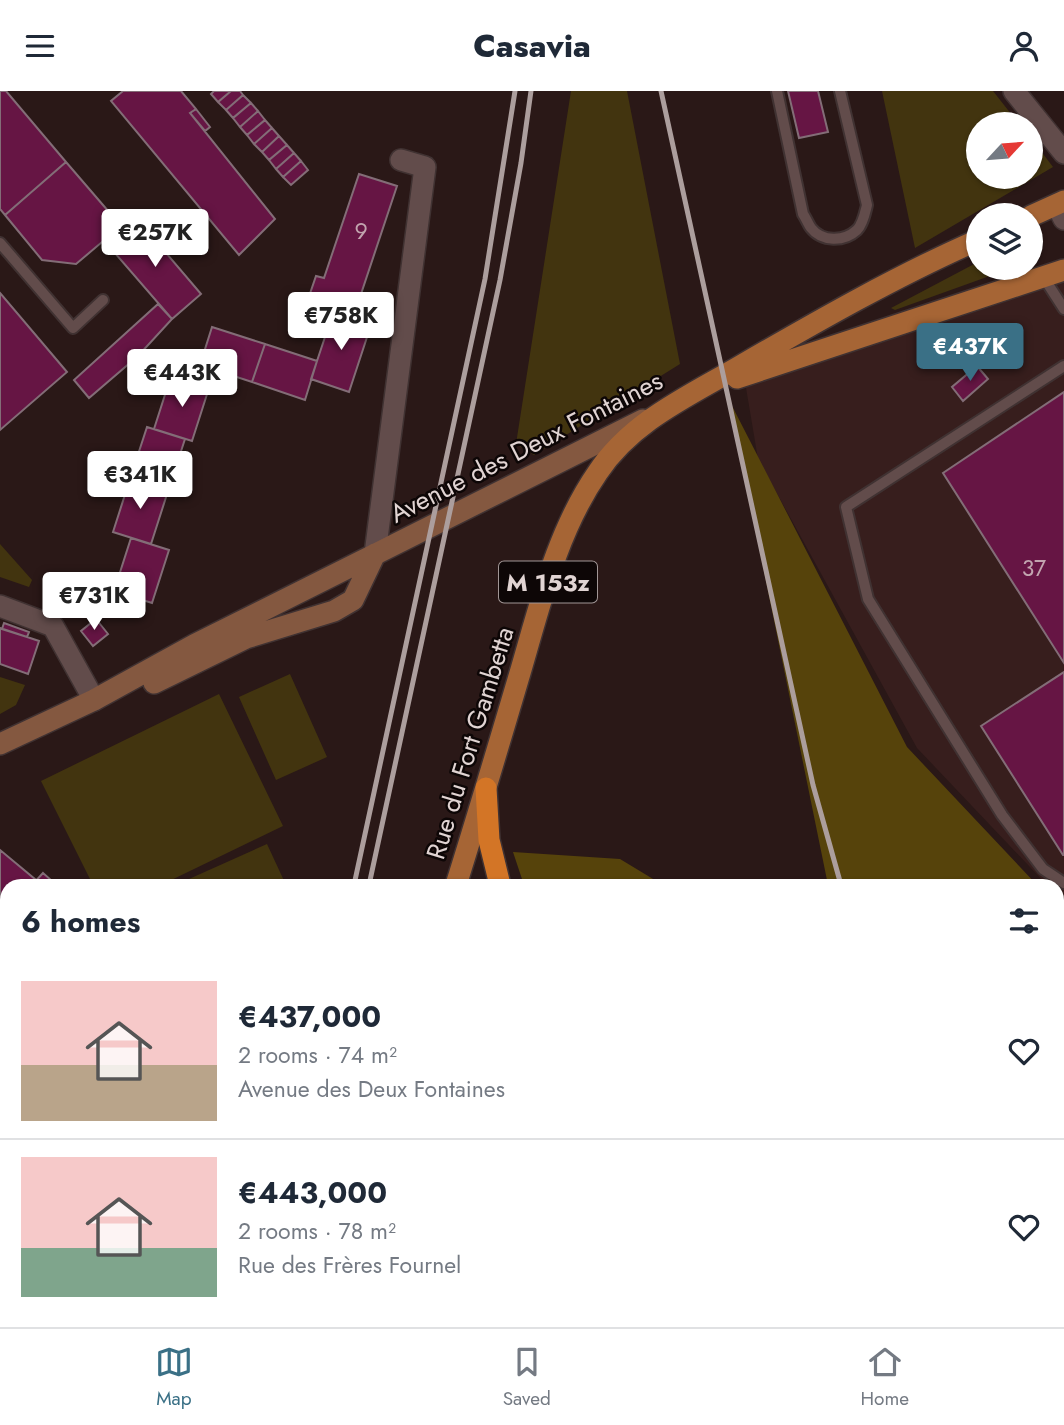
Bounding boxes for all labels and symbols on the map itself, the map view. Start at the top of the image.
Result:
north arrow [966,112,1043,189]
pin: €257K [106,209,204,269]
house number: 9 [354,214,368,248]
pin: €758K [292,293,390,352]
pin: €437K [921,323,1019,383]
pin: €443K [133,349,231,409]
street label: Avenue des Deux Fontaines [383,362,669,532]
pin: €341K [91,451,189,511]
house number: 37 [1022,551,1046,585]
road number: M 153z [499,561,597,603]
pin: €731K [45,573,143,632]
street label: Rue du Fort Gambetta [417,622,523,864]

